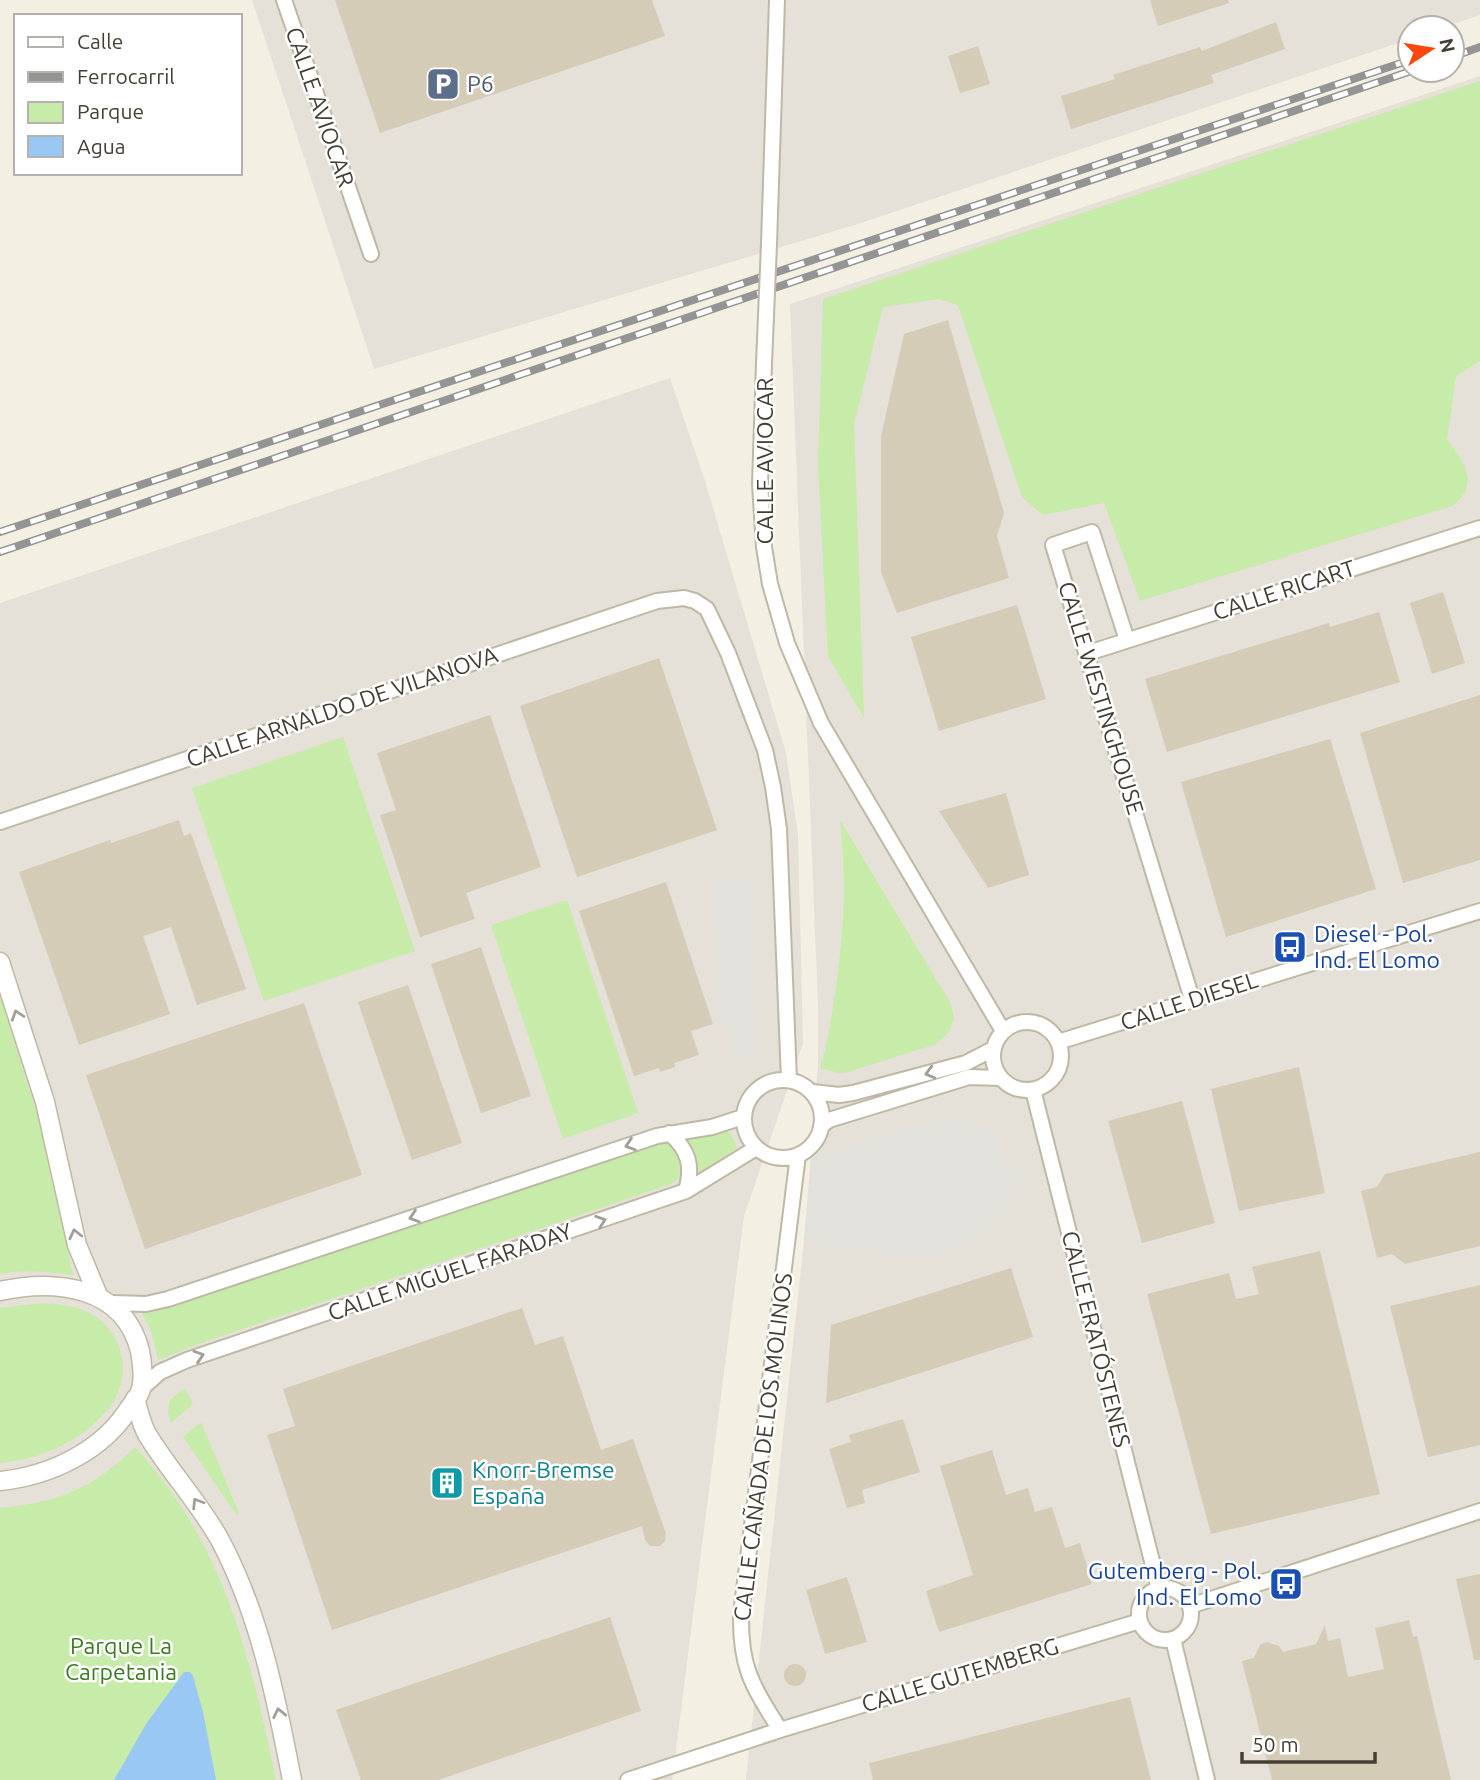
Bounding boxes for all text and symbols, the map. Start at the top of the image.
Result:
legend [14,14,242,175]
north arrow [1396,14,1466,84]
street label: CALLE AVIOCAR [281,24,360,190]
text: Calle [77,29,123,53]
text: N [1435,36,1460,55]
text: Ferrocarril [77,64,175,88]
parking icon: P6 [424,65,462,103]
place label: P6 [467,71,494,96]
text: Parque [77,99,144,123]
text: Agua [77,134,126,158]
street label: CALLE AVIOCAR [752,377,777,545]
street label: CALLE RICART [1210,555,1358,624]
street label: CALLE WESTINGHOUSE [1054,578,1149,817]
street label: CALLE ARNALDO DE VILANOVA [183,641,501,772]
place label: Diesel - Pol. Ind. El Lomo [1314,921,1440,972]
bus stop icon: Diesel - Pol. Ind. El Lomo [1271,928,1309,966]
street label: CALLE DIESEL [1117,966,1261,1034]
one-way arrow [11,1009,25,1021]
one-way arrow [924,1065,936,1079]
one-way arrow [624,1136,636,1151]
one-way arrow [409,1208,421,1223]
one-way arrow [594,1215,606,1229]
street label: CALLE MIGUEL FARADAY [324,1218,576,1325]
one-way arrow [69,1228,83,1240]
street label: CALLE ERATÓSTENES [1057,1228,1136,1450]
street label: CALLE CAÑADA DE LOS MOLINOS [729,1271,796,1622]
one-way arrow [193,1350,205,1364]
place label: Knorr-Bremse España [472,1457,615,1508]
building icon: Knorr-Bremse España [428,1464,466,1502]
one-way arrow [192,1497,205,1510]
place label: Gutemberg - Pol. Ind. El Lomo [1088,1558,1262,1609]
bus stop icon: Gutemberg - Pol. Ind. El Lomo [1267,1565,1305,1603]
park label: Parque La Carpetania [65,1633,177,1684]
street label: CALLE GUTEMBERG [858,1633,1061,1716]
one-way arrow [272,1707,287,1719]
scale bar [1242,1720,1375,1764]
text: 50 m [1252,1732,1299,1756]

